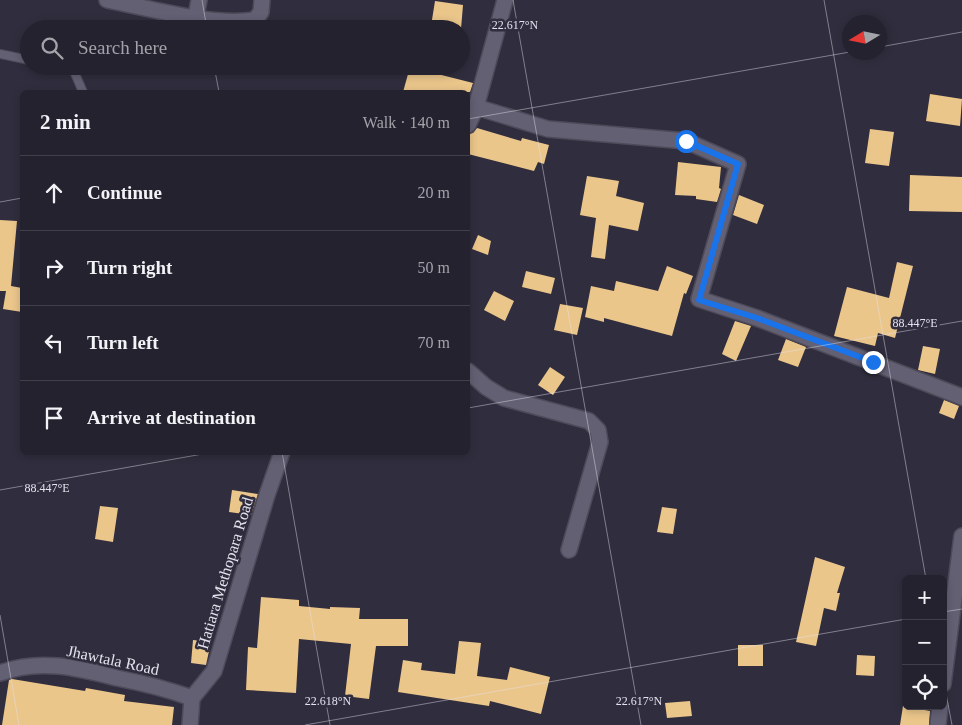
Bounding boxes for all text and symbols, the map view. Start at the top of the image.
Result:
north arrow [842,15,887,60]
text: 22.617°N [492,18,539,32]
search box [20,20,470,75]
icon: search [38,34,66,62]
text: Search here [78,37,167,58]
text: 2 min [40,110,91,134]
text: Walk · 140 m [363,114,450,131]
route start [675,130,698,153]
icon: ahead [40,179,68,207]
text: Continue [87,182,162,203]
text: 20 m [418,184,450,201]
icon: right [40,254,68,282]
text: Turn right [87,257,172,278]
text: 50 m [418,259,450,276]
text: 88.447°E [892,316,938,330]
icon: left [40,329,68,357]
text: Turn left [87,332,159,353]
text: 70 m [418,334,450,351]
route end [862,351,885,374]
icon: arrive [40,404,68,432]
text: Arrive at destination [87,407,256,428]
text: 88.447°E [24,481,70,495]
street label: Hatiara Methopara Road [194,495,257,651]
map controls [902,575,947,710]
button: + [902,575,947,620]
button: − [902,620,947,665]
street label: Jhawtala Road [65,642,161,678]
button: locate [902,665,947,710]
text: 22.618°N [305,694,352,708]
text: 22.617°N [616,694,663,708]

